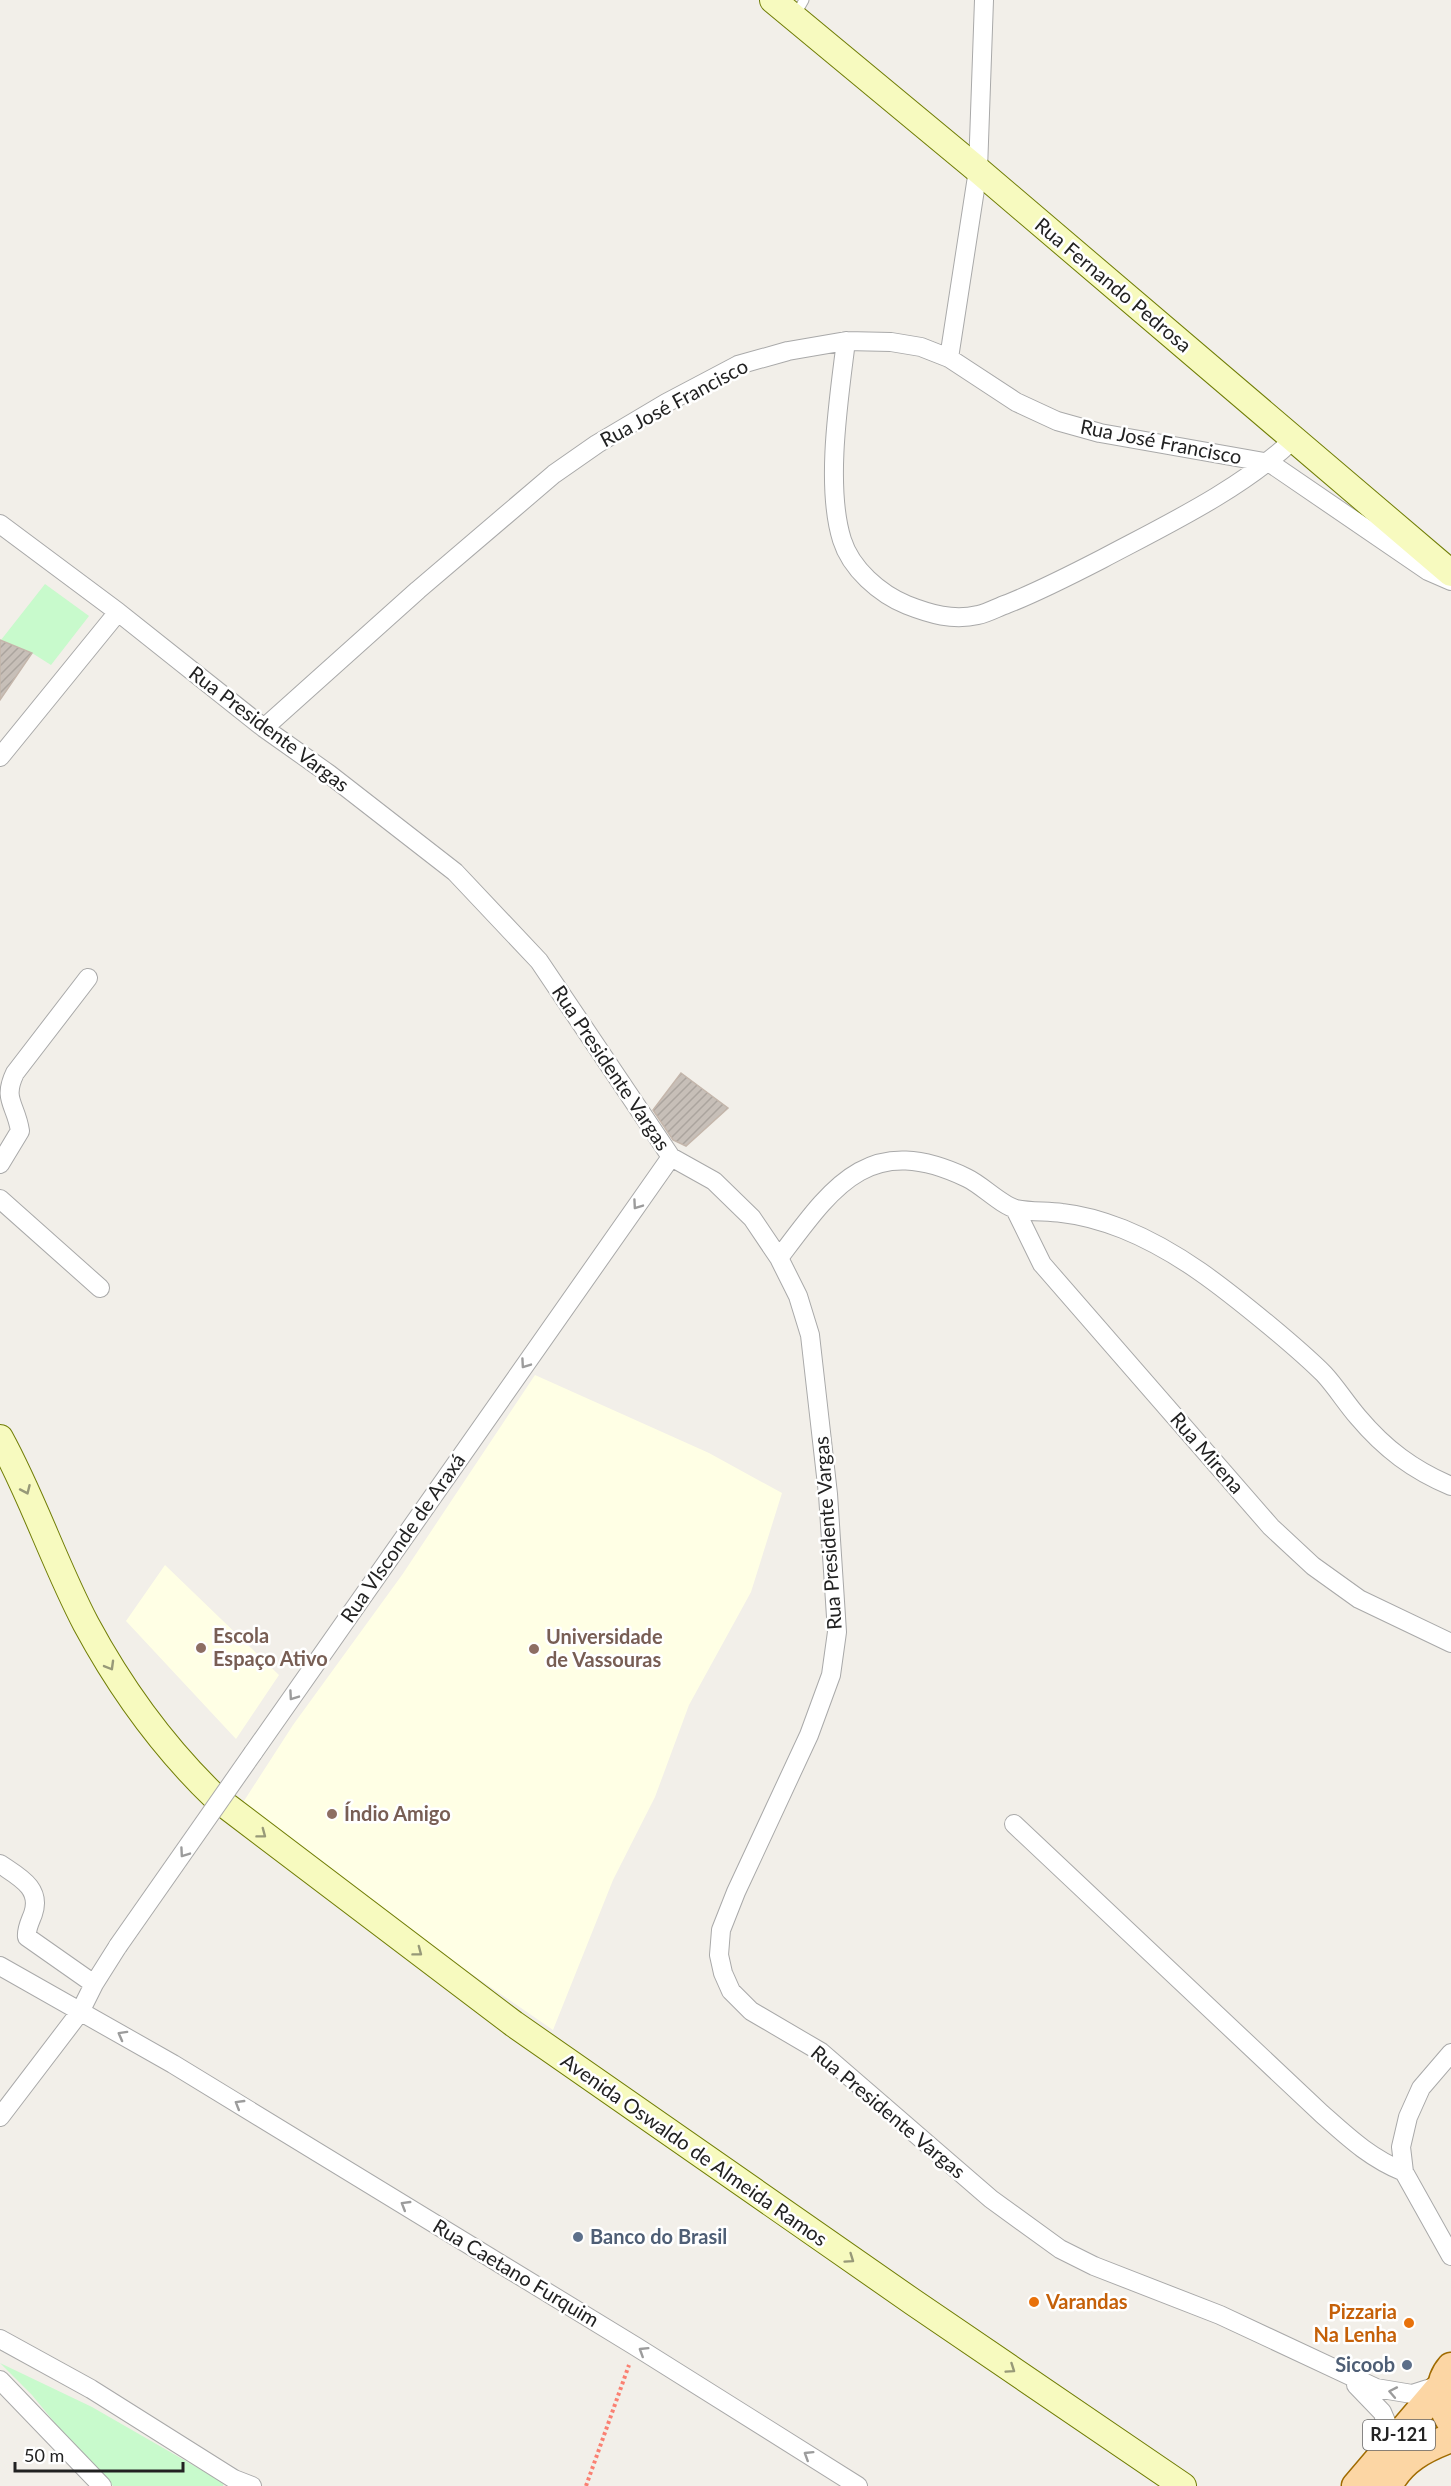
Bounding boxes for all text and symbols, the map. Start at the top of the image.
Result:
street label: Rua Fernando Pedrosa [1031,212,1197,357]
street label: Rua José Francisco [596,353,752,451]
street label: Rua José Francisco [1078,414,1244,468]
street label: Rua Presidente Vargas [185,660,354,796]
street label: Rua Presidente Vargas [548,980,676,1155]
one-way arrow [633,1198,644,1209]
one-way arrow [521,1358,532,1369]
street label: Rua Mirena [1166,1407,1250,1498]
street label: Rua Presidente Vargas [808,1435,846,1631]
street label: Rua VIsconde de Araxá [335,1448,470,1626]
one-way arrow [19,1484,31,1495]
place label: Escola Espaço Ativo [213,1623,328,1670]
place label: Universidade de Vassouras [546,1624,663,1671]
marker: Escola Espaço Ativo [194,1641,208,1655]
marker: Universidade de Vassouras [527,1642,541,1656]
one-way arrow [103,1660,114,1670]
one-way arrow [289,1690,300,1701]
place label: Índio Amigo [344,1801,451,1825]
marker: Índio Amigo [325,1807,339,1821]
one-way arrow [256,1826,267,1837]
one-way arrow [180,1846,191,1857]
one-way arrow [411,1944,422,1955]
one-way arrow [117,2031,128,2042]
street label: Rua Presidente Vargas [807,2040,971,2183]
street label: Avenida Oswaldo de Almeida Ramos [557,2048,832,2251]
one-way arrow [235,2099,245,2111]
one-way arrow [401,2201,411,2213]
street label: Rua Caetano Furquim [429,2213,604,2331]
place label: Banco do Brasil [590,2224,727,2248]
marker: Banco do Brasil [571,2230,585,2244]
one-way arrow [844,2252,855,2263]
place label: Varandas [1045,2289,1128,2313]
marker: Varandas [1027,2295,1041,2309]
place label: Pizzaria Na Lenha [1314,2299,1397,2346]
marker: Pizzaria Na Lenha [1402,2316,1416,2330]
one-way arrow [639,2347,650,2358]
place label: Sicoob [1335,2352,1395,2376]
marker: Sicoob [1400,2358,1414,2372]
one-way arrow [1005,2362,1016,2373]
one-way arrow [1389,2386,1399,2399]
road number: RJ-121 [1363,2420,1435,2450]
scale bar [15,2435,183,2473]
text: 50 m [24,2444,64,2466]
one-way arrow [804,2451,815,2462]

